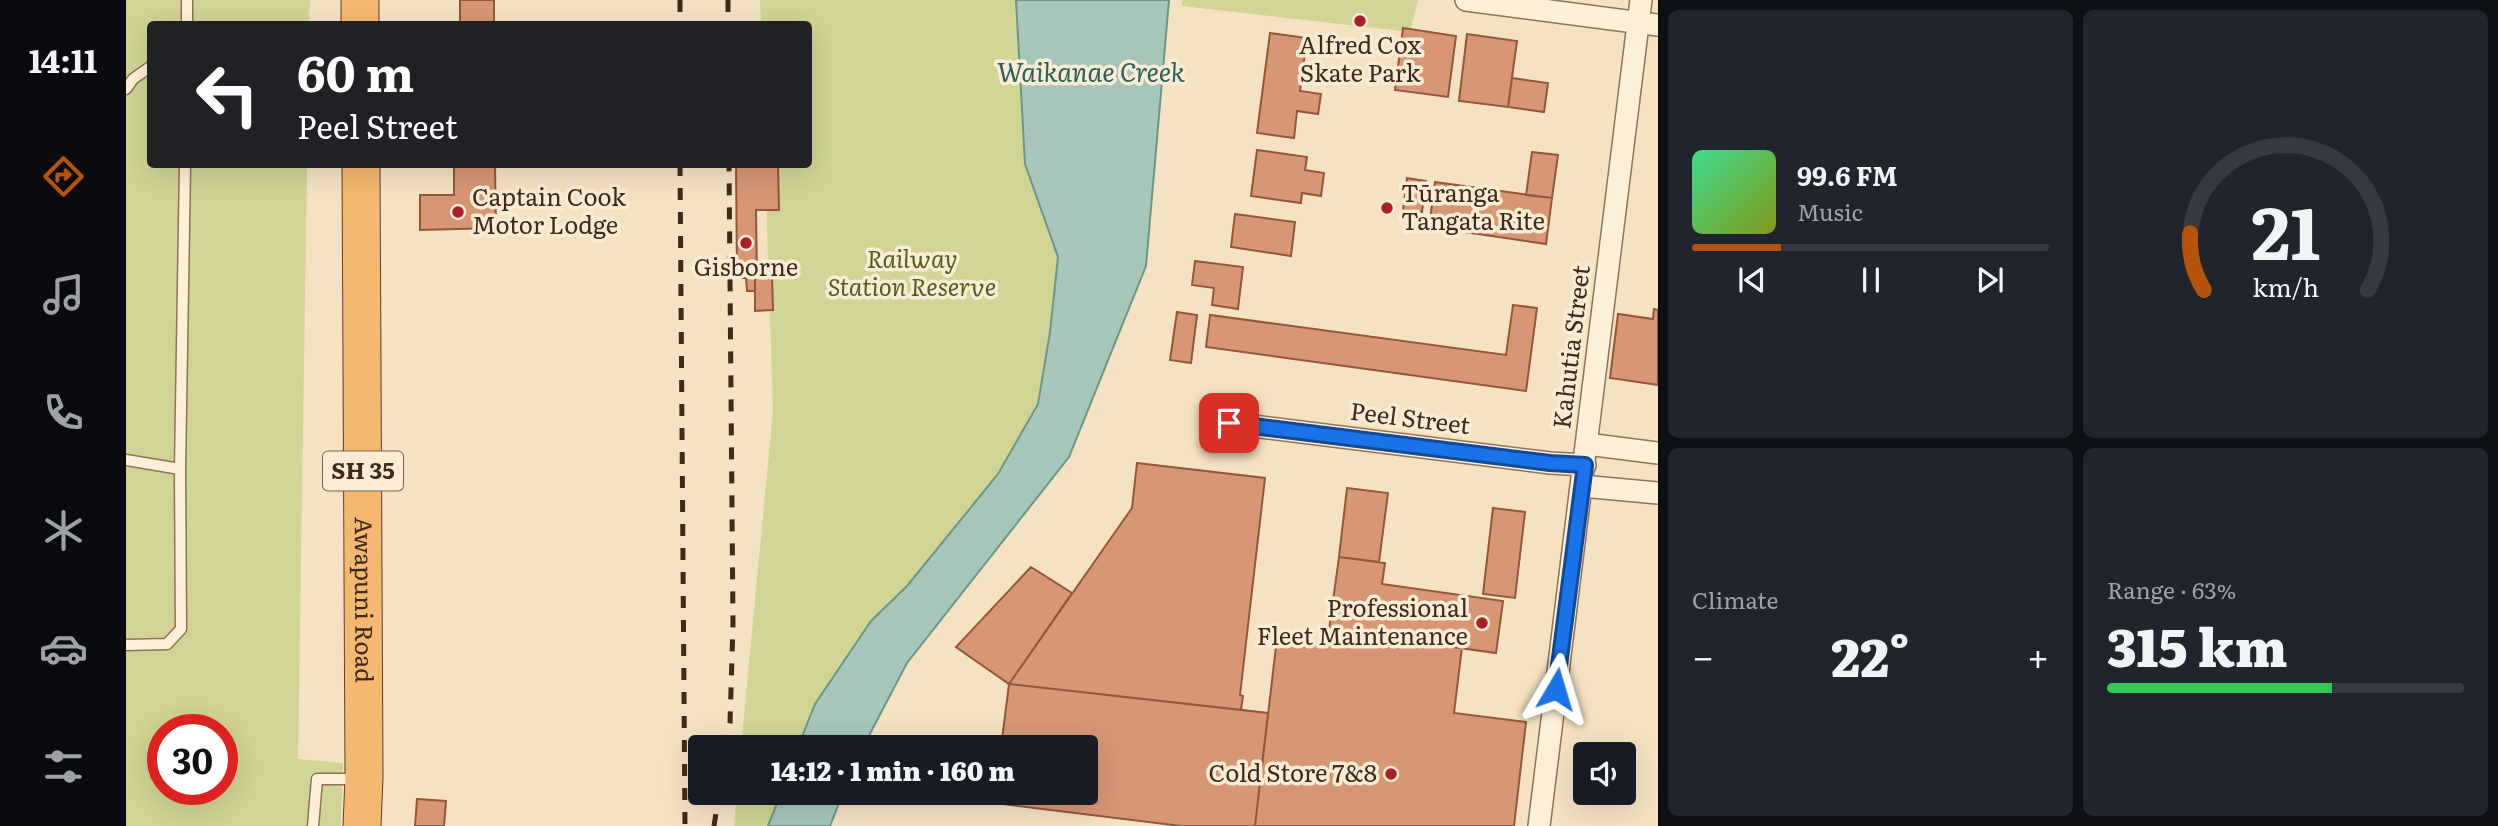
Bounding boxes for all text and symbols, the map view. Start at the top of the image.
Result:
marker: Alfred Cox Skate Park [1352,13,1368,29]
place label: Alfred Cox Skate Park [1299,26,1421,89]
text: 60 m [297,34,414,107]
text: 14:11 [29,35,97,83]
icon: left [182,49,273,140]
water label: Waikanae Creek [997,51,1186,90]
text: Peel Street [297,101,458,149]
icon: directions [39,152,88,201]
text: 99.6 FM [1797,155,1898,194]
place label: Tūranga Tangata Rite [1401,174,1545,237]
text: 21 [2251,175,2320,283]
place label: Captain Cook Motor Lodge [472,178,626,241]
text: Music [1797,194,1863,228]
marker: Tūranga Tangata Rite [1379,200,1395,216]
marker: Captain Cook Motor Lodge [450,204,466,220]
marker: Gisborne [738,235,754,251]
park label: Railway Station Reserve [828,240,996,303]
place label: Gisborne [694,248,798,283]
icon: previous [1733,261,1771,299]
icon: pause [1852,261,1890,299]
icon: next [1971,261,2009,299]
street label: Kahutia Street [1542,263,1597,431]
text: km/h [2252,268,2319,305]
icon: music [39,270,88,319]
icon: phone [39,388,88,437]
street label: Peel Street [1348,392,1473,441]
pin [1199,393,1259,453]
icon: arrive [1210,404,1248,442]
road number: SH 35 [323,452,403,491]
icon: climate [39,506,88,555]
street label: Awapuni Road [348,517,384,683]
text: Range · 63% [2107,572,2236,606]
text: Climate [1692,582,1778,616]
place label: Professional Fleet Maintenance [1257,589,1468,652]
text: 315 km [2107,606,2288,683]
marker: Professional Fleet Maintenance [1474,615,1490,631]
text: 22° [1831,616,1910,693]
icon: car [39,624,88,673]
text: − [1692,626,1714,683]
text: + [2027,626,2049,683]
position arrow [1519,652,1593,726]
speed limit sign: 30 [147,714,238,805]
icon: filters [39,742,88,791]
map controls [1573,742,1636,805]
button: sound [1573,742,1636,805]
text: 14:12 · 1 min · 160 m [771,750,1015,789]
place label: Cold Store 7&8 [1209,754,1377,789]
marker: Cold Store 7&8 [1383,766,1399,782]

